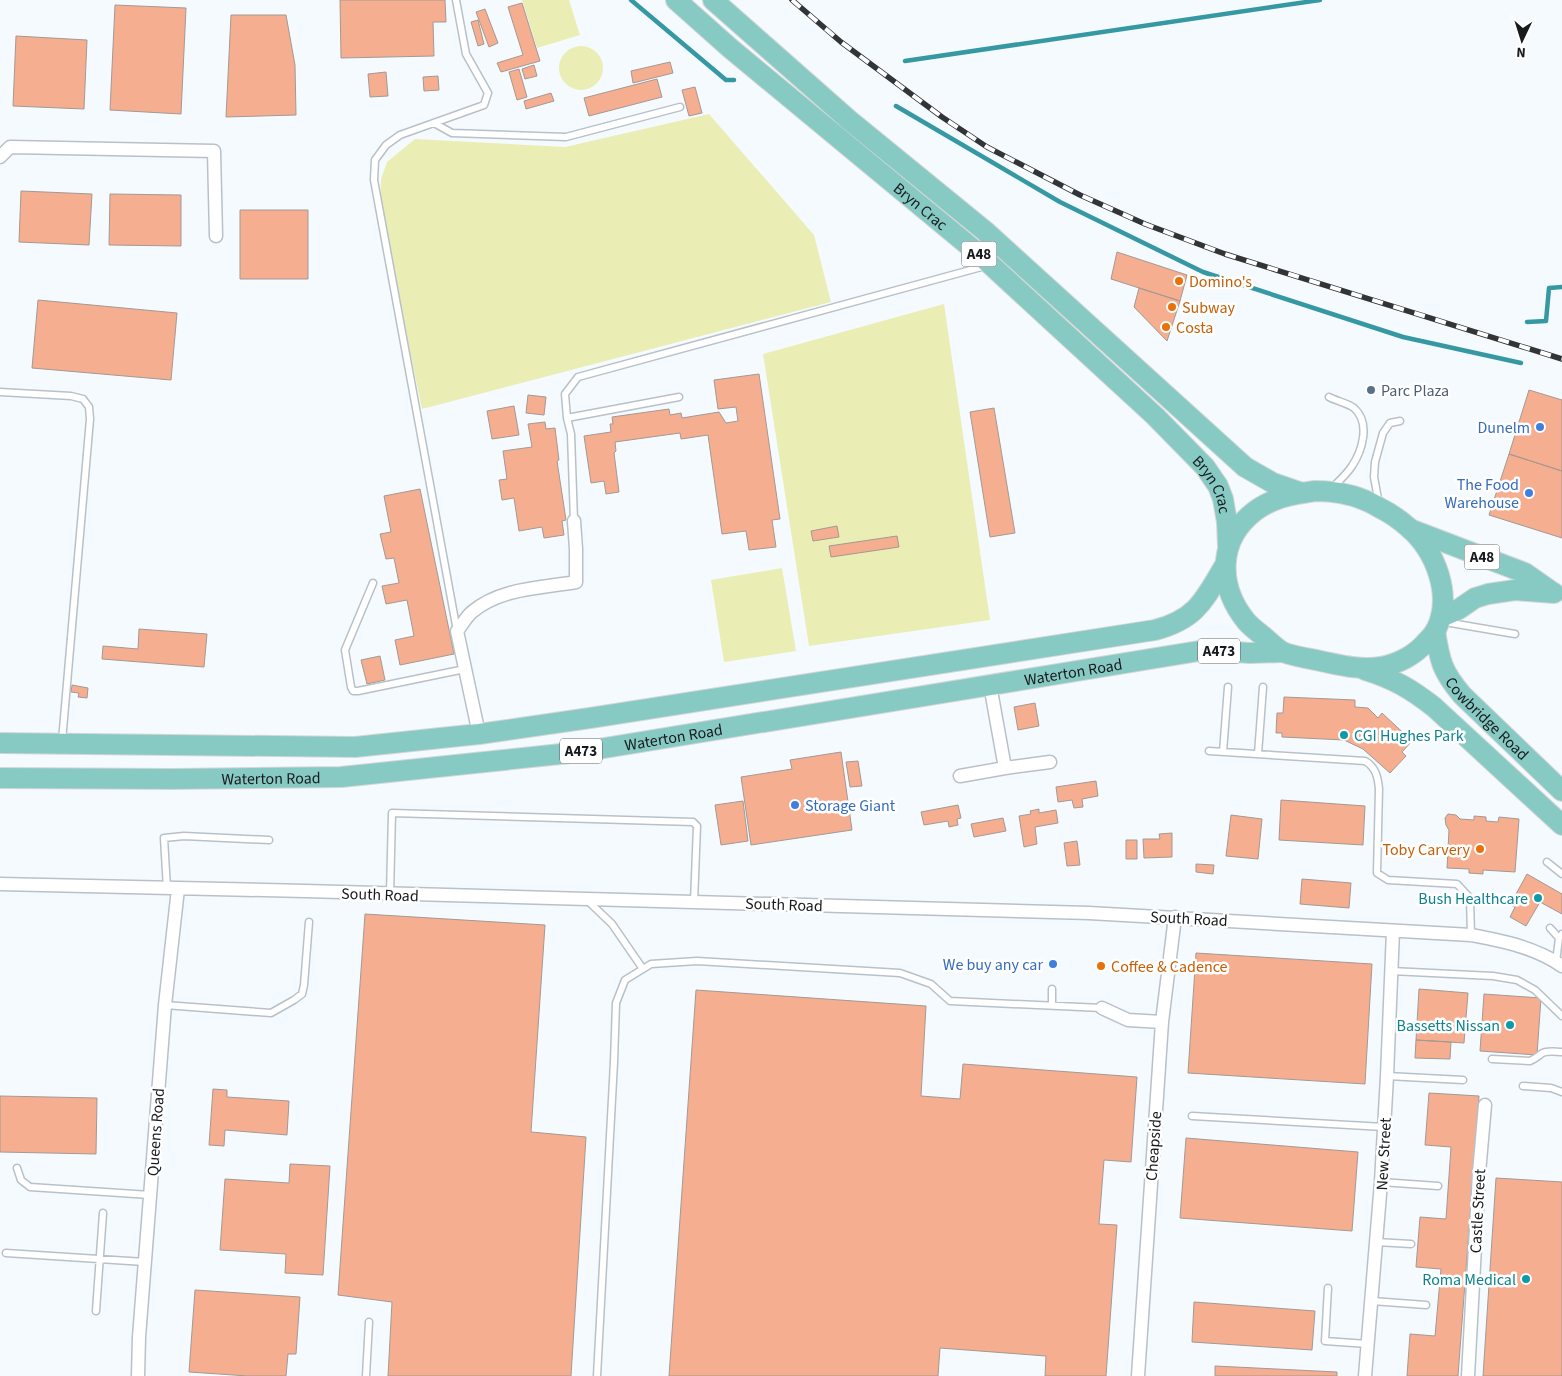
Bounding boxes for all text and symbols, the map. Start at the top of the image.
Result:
north arrow [1497,15,1547,65]
text: N [1516,42,1527,62]
street label: Bryn Crac [888,178,952,236]
road number: A48 [962,242,996,266]
place label: Domino's [1189,271,1252,293]
marker: Domino's [1173,275,1185,287]
place label: Subway [1182,297,1235,319]
marker: Subway [1166,301,1178,313]
place label: Costa [1176,317,1213,339]
marker: Costa [1160,321,1172,333]
place label: Parc Plaza [1381,380,1449,402]
marker: Parc Plaza [1365,384,1377,396]
place label: Dunelm [1477,417,1530,439]
marker: Dunelm [1534,421,1546,433]
street label: Bryn Crac [1187,450,1235,515]
place label: The Food Warehouse [1445,474,1519,514]
marker: The Food Warehouse [1523,487,1535,499]
road number: A48 [1464,544,1500,570]
road number: A473 [1198,638,1240,664]
street label: Waterton Road [1023,654,1124,691]
street label: Cowbridge Road [1440,673,1533,765]
street label: Waterton Road [623,719,724,757]
place label: CGI Hughes Park [1354,725,1464,747]
marker: CGI Hughes Park [1338,729,1350,741]
road number: A473 [560,738,602,764]
street label: Waterton Road [221,767,321,790]
place label: Storage Giant [805,795,896,817]
marker: Storage Giant [789,799,801,811]
place label: Toby Carvery [1382,839,1471,861]
marker: Toby Carvery [1474,843,1486,855]
street label: South Road [341,883,419,907]
place label: Bush Healthcare [1418,888,1528,910]
marker: Bush Healthcare [1532,892,1544,904]
street label: South Road [745,893,823,917]
street label: South Road [1150,906,1228,932]
place label: We buy any car [943,954,1043,976]
place label: Coffee & Cadence [1111,956,1228,978]
marker: We buy any car [1047,958,1059,970]
marker: Coffee & Cadence [1095,960,1107,972]
place label: Bassetts Nissan [1397,1015,1500,1037]
marker: Bassetts Nissan [1504,1019,1516,1031]
street label: Queens Road [142,1087,170,1177]
street label: Cheapside [1141,1110,1167,1182]
street label: New Street [1371,1116,1397,1191]
street label: Castle Street [1465,1168,1491,1254]
place label: Roma Medical [1422,1269,1516,1291]
marker: Roma Medical [1520,1273,1532,1285]

